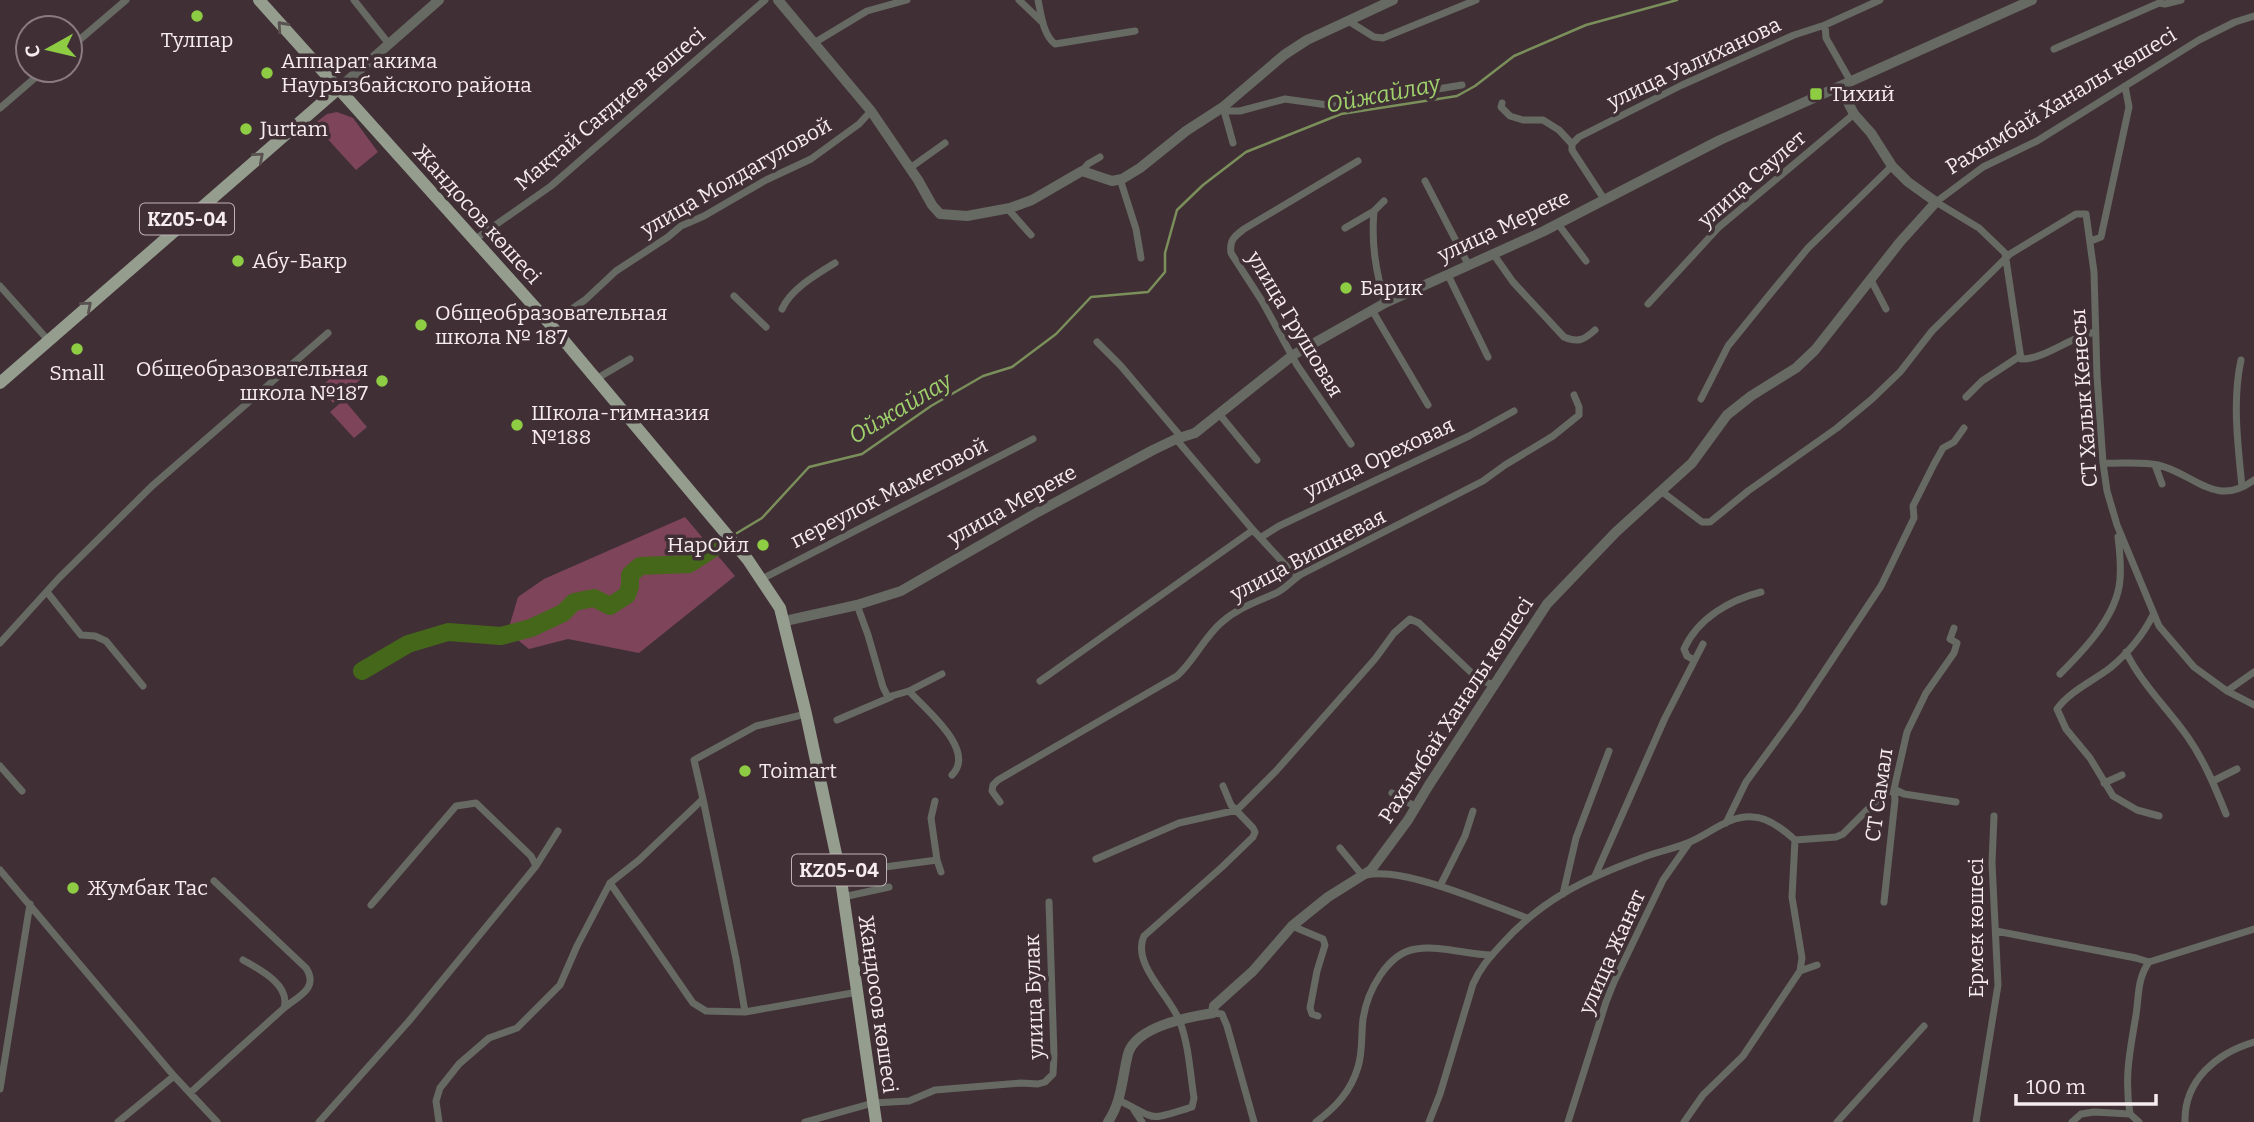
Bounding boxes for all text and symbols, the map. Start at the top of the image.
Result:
marker: Тулпар [189,8,205,24]
street label: улица Уалиханова [1602,11,1785,115]
north arrow [14,14,84,84]
one-way arrow [278,21,290,34]
street label: Мақтай Сағдиев көшесі [510,22,710,196]
street label: Рахымбай Ханалы көшесі [1941,22,2181,180]
place label: Тулпар [161,27,233,53]
text: С [20,44,45,59]
place label: Аппарат акима Наурызбайского района [281,48,532,98]
marker: Аппарат акима Наурызбайского района [259,65,275,81]
water label: Ойжайлау [1324,69,1444,119]
place label: Тихий [1830,81,1895,107]
marker: Тихий [1808,86,1824,102]
street label: улица Молдагуловой [635,112,836,243]
place label: Jurtam [259,116,328,142]
marker: Jurtam [238,121,254,137]
street label: улица Саулет [1692,125,1812,234]
street label: Жандосов көшесі [407,139,547,289]
one-way arrow [251,153,264,165]
street label: улица Мереке [1433,184,1574,268]
road number: KZ05-04 [140,204,234,234]
street label: улица Грушовая [1241,245,1349,402]
place label: Абу-Бакр [252,248,347,274]
marker: Абу-Бакр [230,253,246,269]
place label: Барик [1360,275,1424,301]
marker: Барик [1338,280,1354,296]
place label: Общеобразовательная школа № 187 [435,300,667,350]
one-way arrow [79,302,92,314]
street label: СТ Халык Кенесы [2065,308,2103,488]
marker: Общеобразовательная школа № 187 [413,317,429,333]
marker: Small [69,341,85,357]
place label: Общеобразовательная школа №187 [136,356,368,406]
place label: Small [49,360,105,386]
water label: Ойжайлау [843,366,958,450]
marker: Общеобразовательная школа №187 [374,373,390,389]
place label: Школа-гимназия №188 [531,400,710,450]
street label: улица Ореховая [1299,412,1458,505]
marker: Школа-гимназия №188 [509,417,525,433]
street label: переулок Маметовой [786,432,992,554]
street label: улица Мереке [942,459,1081,552]
street label: улица Вишневая [1225,503,1390,607]
place label: НарОйл [667,532,749,558]
marker: НарОйл [755,537,771,553]
street label: Рахымбай Ханалы көшесі [1373,592,1539,828]
street label: СТ Самал [1860,747,1898,843]
place label: Toimart [759,758,837,784]
marker: Toimart [737,763,753,779]
road number: KZ05-04 [792,855,886,886]
street label: Ермек көшесі [1963,858,1989,998]
place label: Жумбак Тас [87,875,208,901]
marker: Жумбак Тас [65,880,81,896]
street label: улица Жанат [1573,886,1651,1019]
street label: Жандосов көшесі [853,913,903,1095]
street label: улица Булак [1019,933,1049,1061]
scale bar [2016,1062,2156,1106]
text: 100 m [2026,1074,2086,1100]

